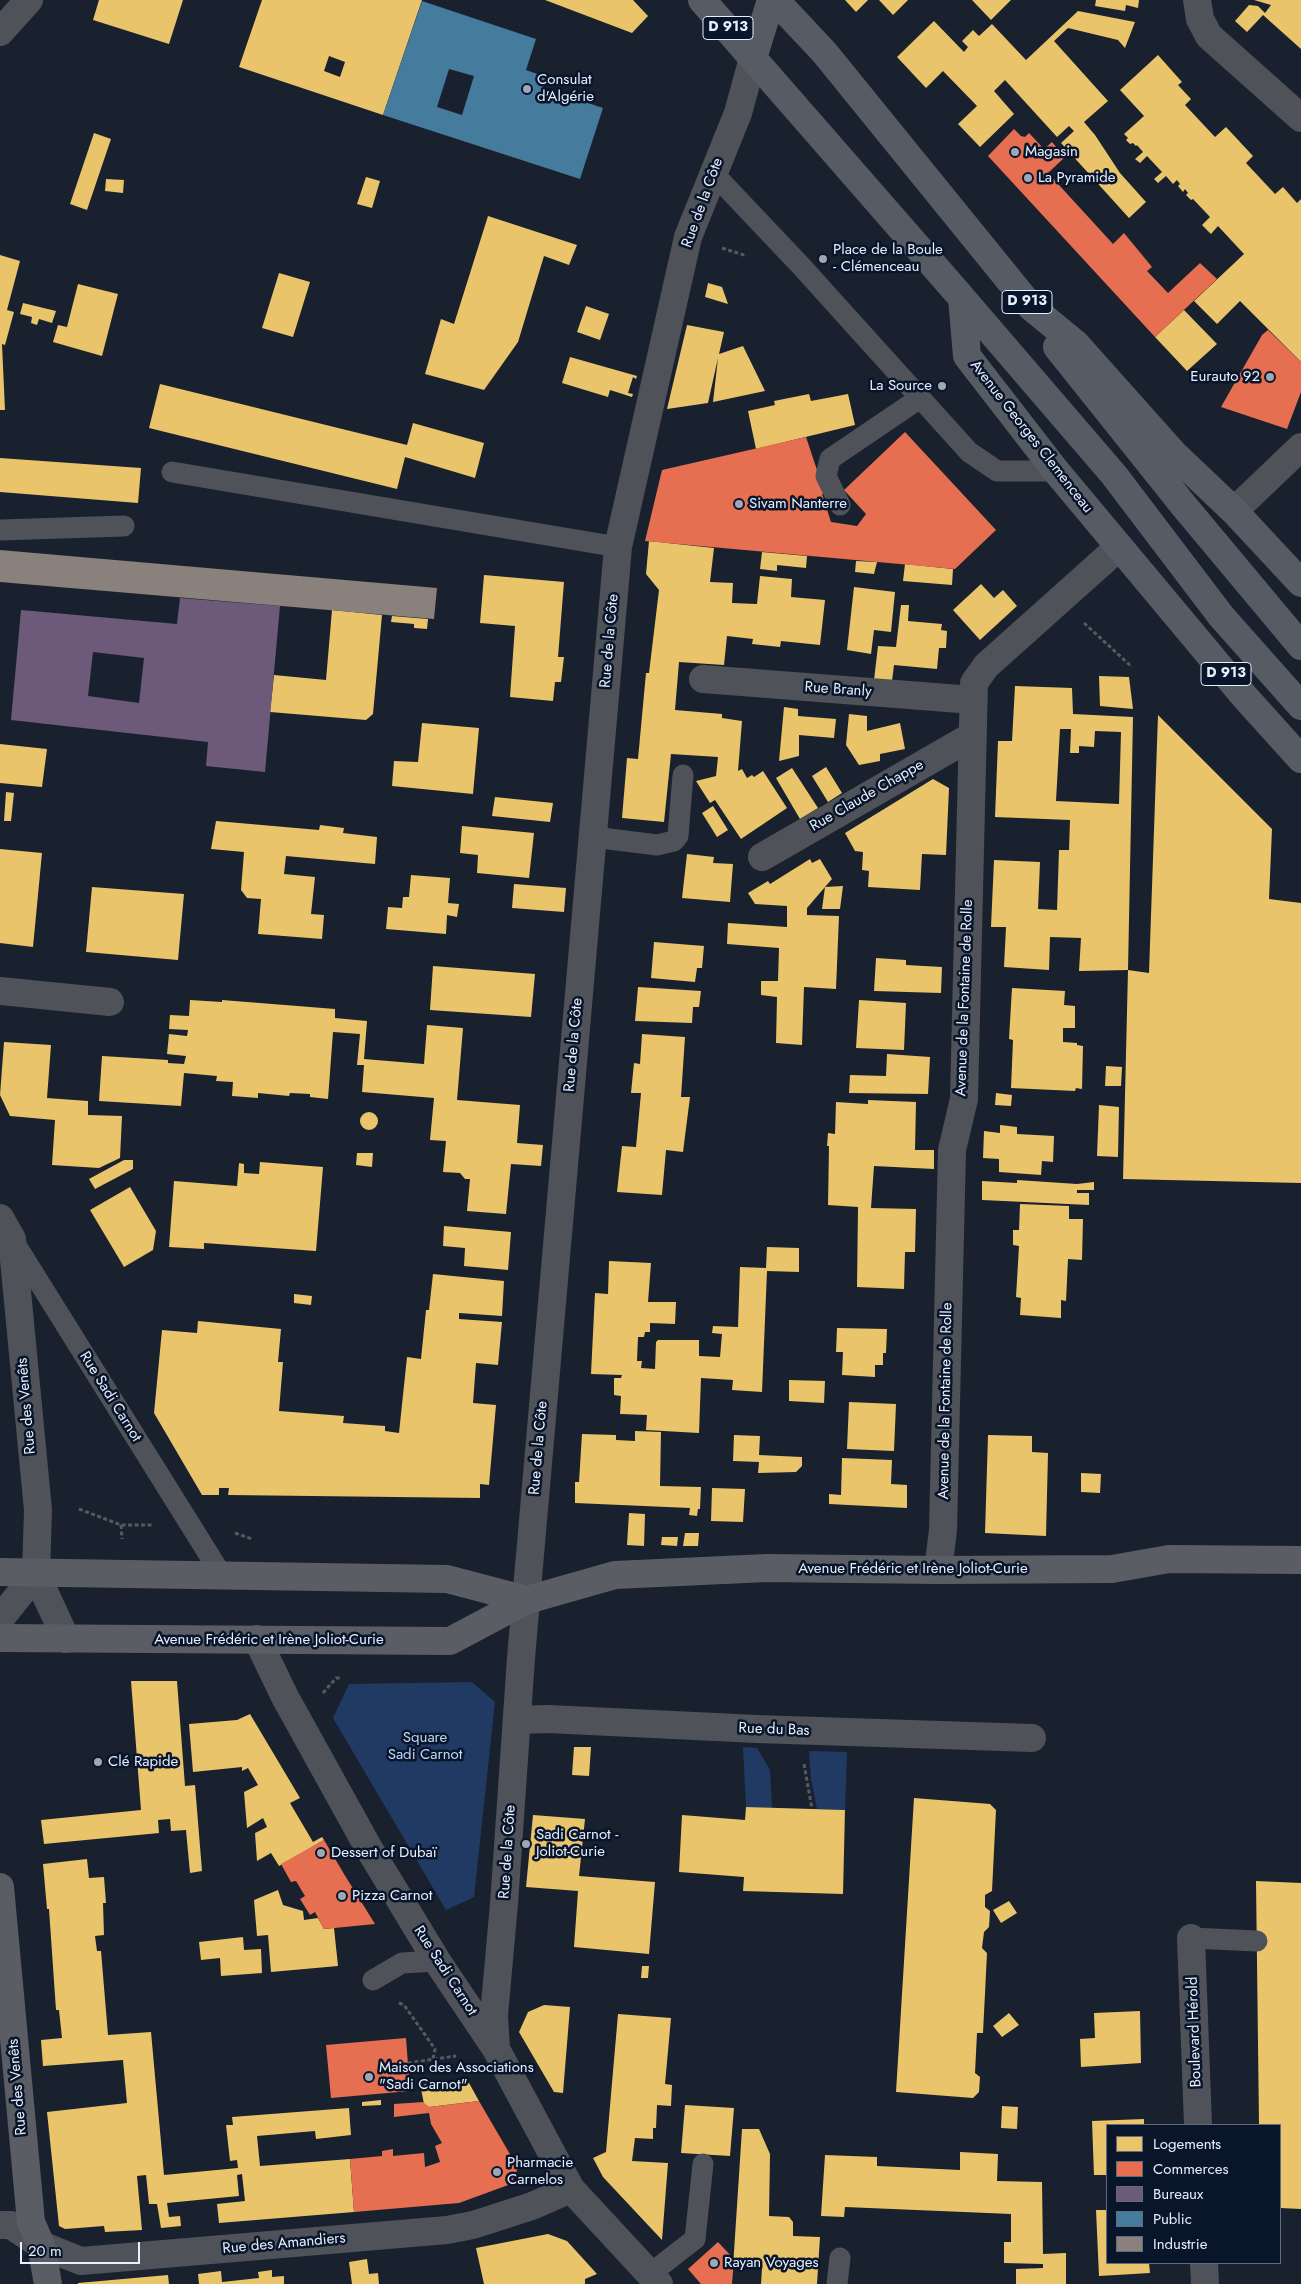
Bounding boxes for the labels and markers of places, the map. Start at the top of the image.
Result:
place label: Consulat d'Algérie [537,71,594,106]
marker: Consulat d'Algérie [521,83,533,95]
place label: Magasin [1025,143,1078,161]
marker: Magasin [1009,146,1021,158]
place label: La Pyramide [1038,169,1116,187]
marker: La Pyramide [1022,172,1034,184]
place label: Place de la Boule - Clémenceau [833,241,943,276]
marker: Place de la Boule - Clémenceau [817,253,829,265]
place label: Eurauto 92 [1190,368,1260,386]
marker: Eurauto 92 [1264,371,1276,383]
place label: La Source [869,377,932,395]
marker: La Source [936,380,948,392]
place label: Sivam Nanterre [749,495,847,513]
marker: Sivam Nanterre [733,498,745,510]
place label: Clé Rapide [108,1753,178,1771]
marker: Clé Rapide [92,1756,104,1768]
place label: Sadi Carnot - Joliot-Curie [536,1826,618,1861]
marker: Sadi Carnot - Joliot-Curie [520,1838,532,1850]
place label: Dessert of Dubaï [331,1844,437,1862]
marker: Dessert of Dubaï [315,1847,327,1859]
place label: Pizza Carnot [352,1887,432,1905]
marker: Pizza Carnot [336,1890,348,1902]
place label: Maison des Associations "Sadi Carnot" [379,2059,534,2094]
marker: Maison des Associations "Sadi Carnot" [363,2071,375,2083]
place label: Pharmacie Carnelos [507,2154,573,2189]
marker: Pharmacie Carnelos [491,2166,503,2178]
place label: Rayan Voyages [724,2254,819,2272]
marker: Rayan Voyages [708,2257,720,2269]

